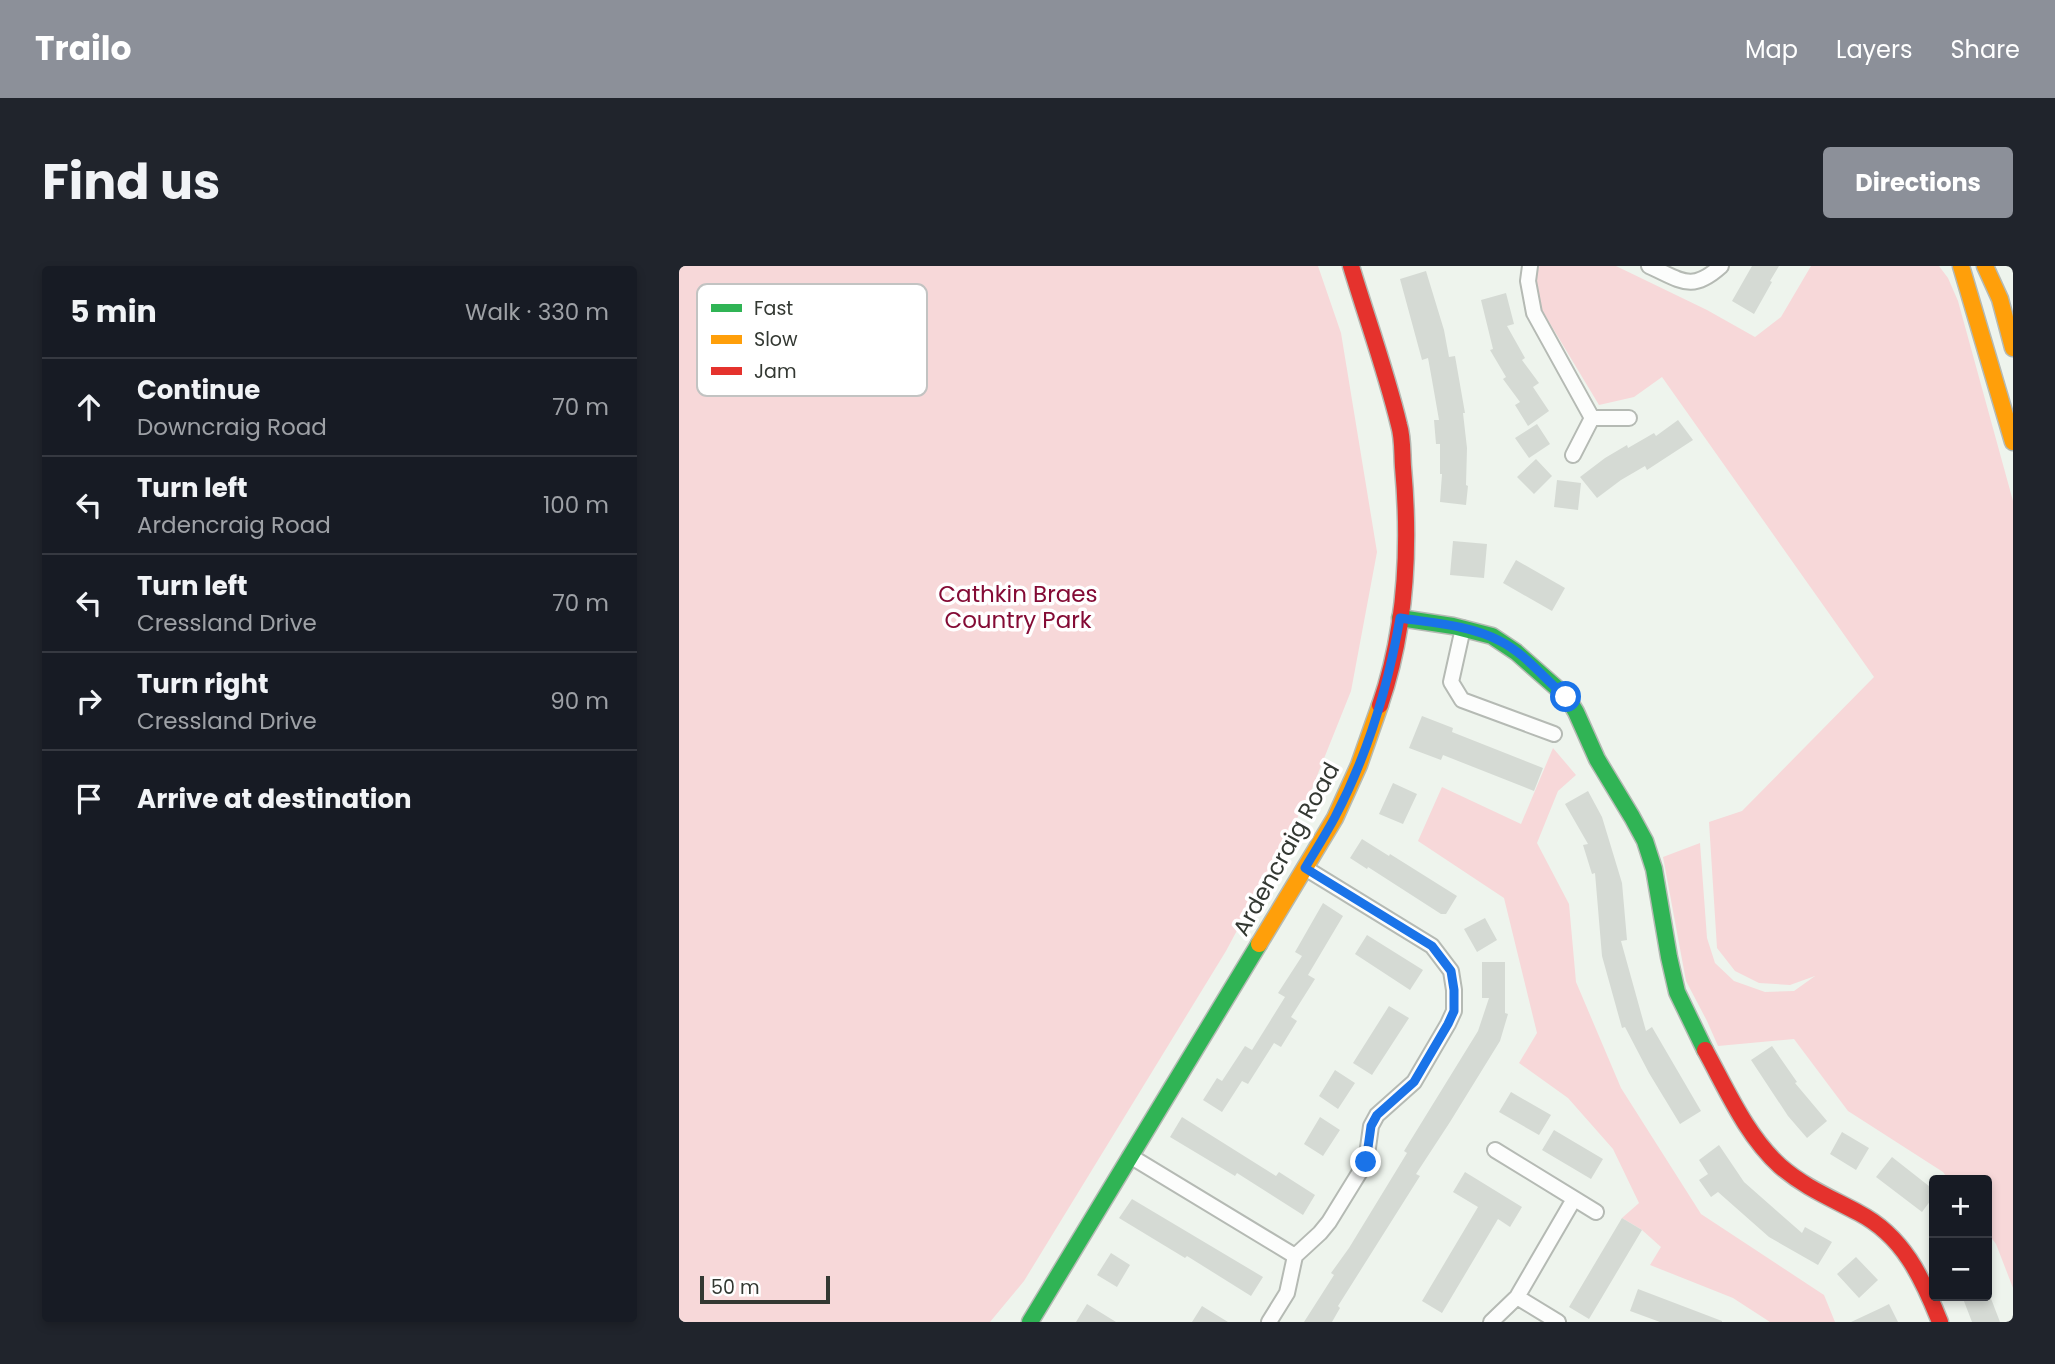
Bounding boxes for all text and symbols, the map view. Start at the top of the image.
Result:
text: Trailo [35,25,132,72]
text: Map [1745,33,1798,66]
text: Layers [1836,33,1912,66]
text: Share [1950,33,2020,66]
button: Directions [1823,147,2013,218]
text: Find us [42,148,220,216]
legend [697,284,927,396]
text: 5 min [70,290,157,333]
text: Fast [754,295,793,322]
text: Walk · 330 m [465,296,609,328]
text: Slow [754,326,798,353]
text: Jam [754,358,796,385]
text: Continue [137,372,260,408]
icon: ahead [70,388,108,426]
text: 70 m [552,391,609,423]
text: Downcraig Road [137,411,327,443]
text: Turn left [137,470,248,506]
icon: left [70,486,108,524]
text: 100 m [543,489,609,521]
text: Ardencraig Road [137,509,331,541]
text: Turn left [137,568,248,604]
park label: Cathkin Braes Country Park [938,578,1098,636]
icon: left [70,584,108,622]
text: 70 m [552,587,609,619]
text: Cressland Drive [137,607,317,639]
text: Turn right [137,666,269,702]
route start [1550,681,1581,712]
icon: right [70,682,108,720]
text: 90 m [550,685,609,717]
text: Cressland Drive [137,705,317,737]
street label: Ardencraig Road [1225,756,1347,942]
icon: arrive [70,780,108,818]
text: Arrive at destination [137,781,412,817]
route end [1350,1146,1381,1177]
map controls [1929,1175,1992,1301]
button: + [1929,1175,1992,1238]
button: − [1929,1238,1992,1301]
scale bar [700,1273,829,1305]
text: 50 m [711,1274,760,1301]

